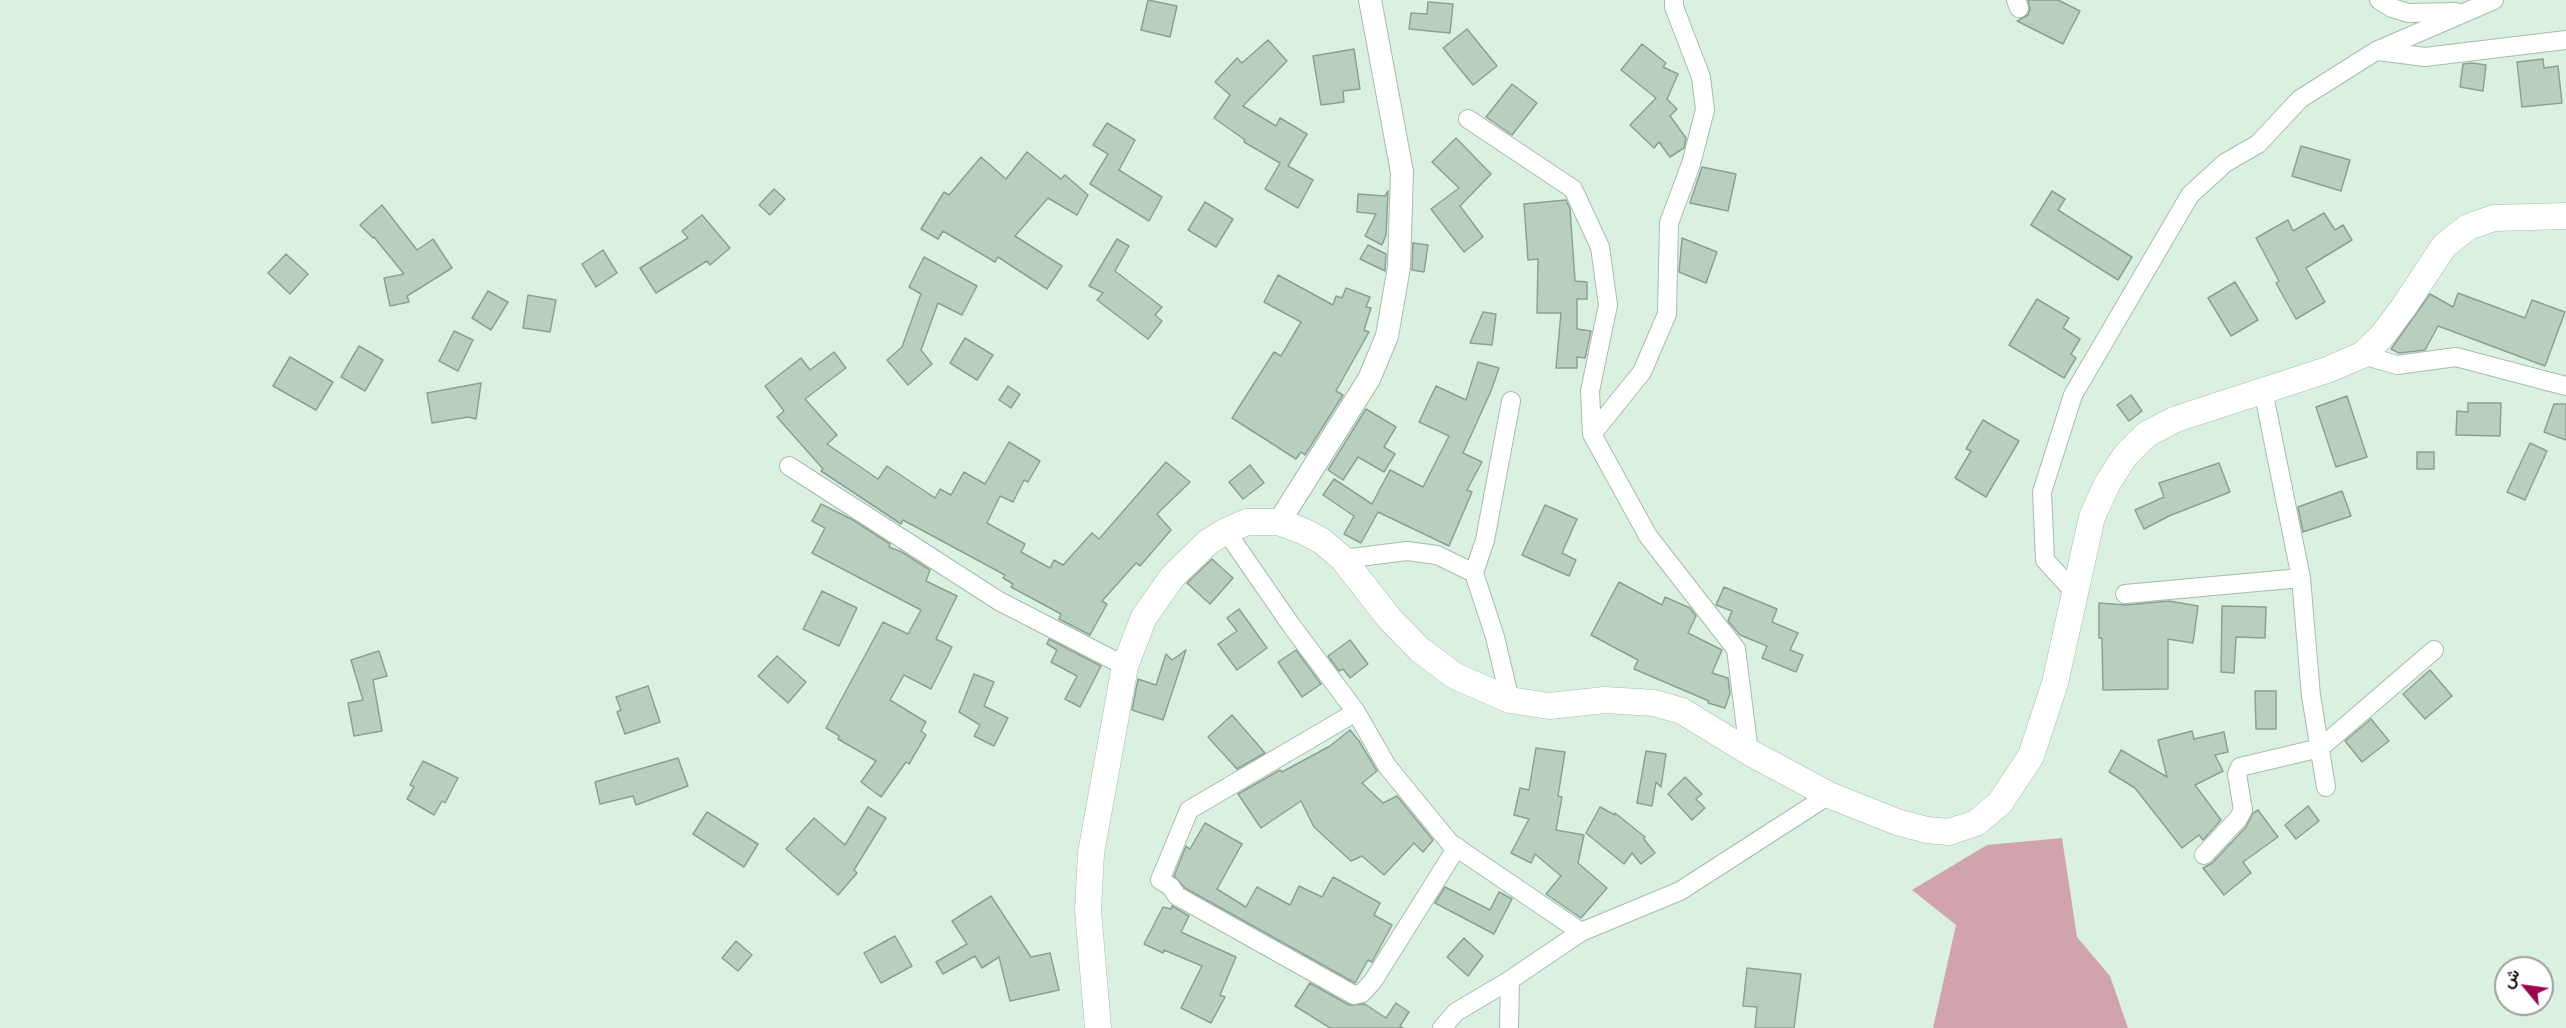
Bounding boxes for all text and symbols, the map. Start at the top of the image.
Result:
north arrow [2494,956,2554,1016]
text: ش [2497,965,2523,991]

